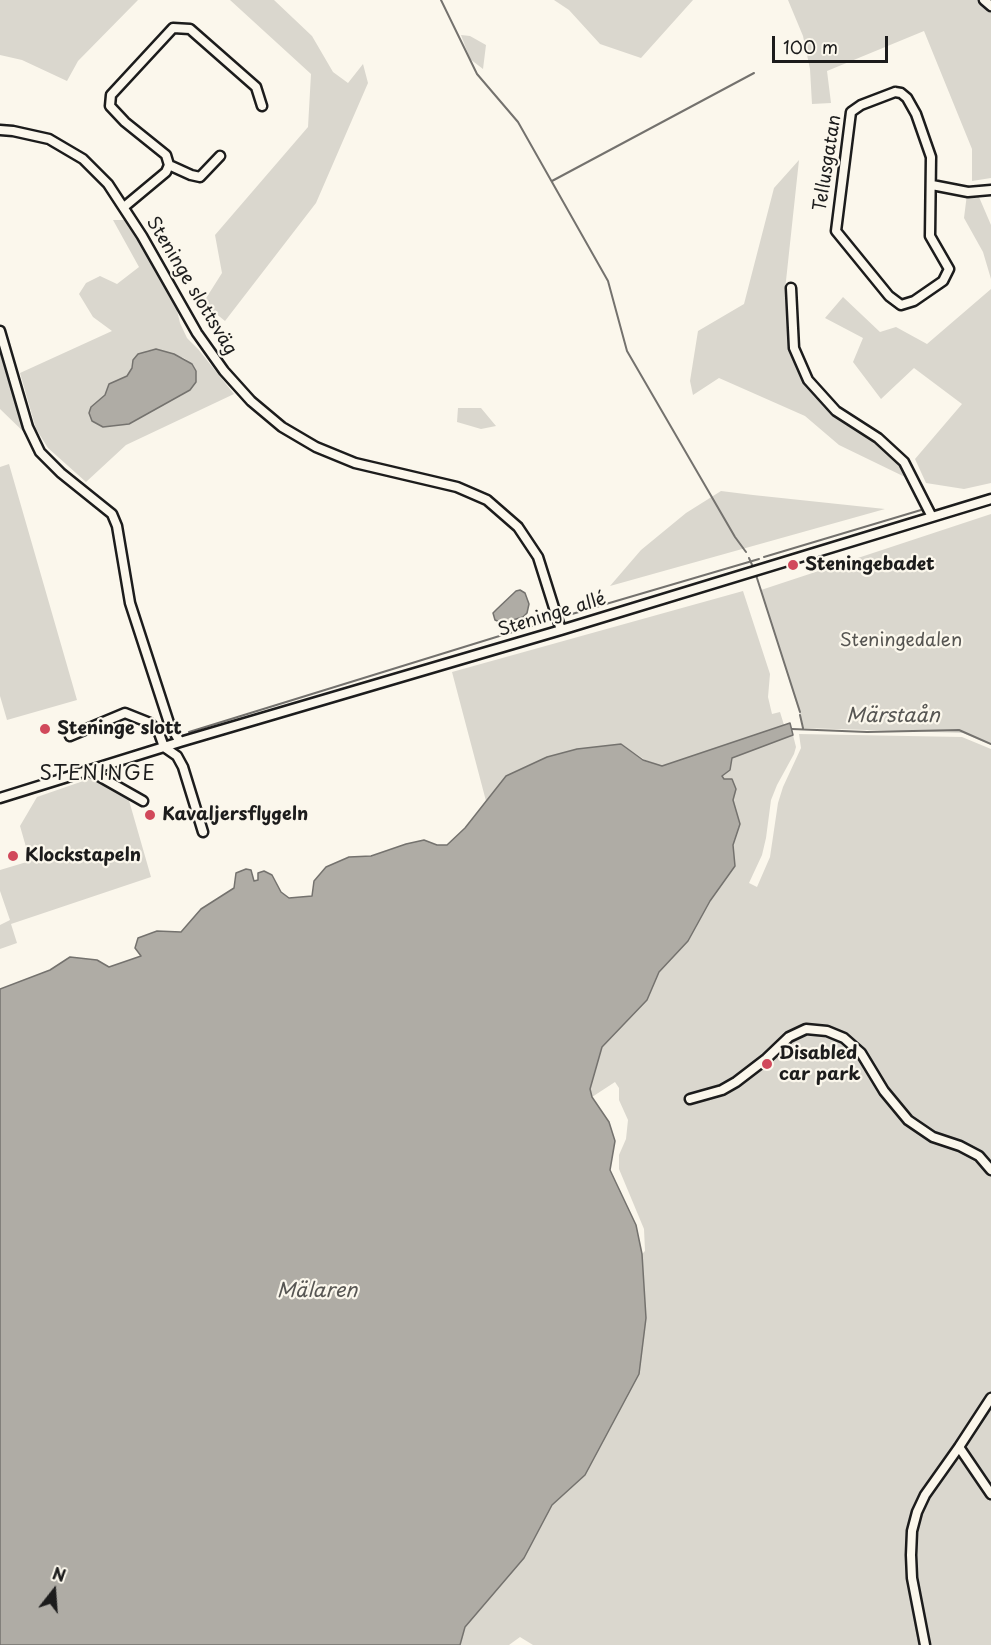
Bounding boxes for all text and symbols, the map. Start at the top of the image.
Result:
scale bar [775,24,890,62]
text: 100 m [783,33,838,60]
street label: Tellusgatan [810,113,846,213]
street label: Steninge slottsväg [141,213,241,359]
place label: Steningebadet [805,554,935,576]
marker: Steningebadet [786,558,800,572]
street label: Steninge allé [495,588,609,642]
park label: Steningedalen [840,630,962,652]
water label: Märstaån [846,704,940,728]
place label: Steninge slott [57,718,182,740]
marker: Steninge slott [38,722,52,736]
district label: STENINGE [39,762,157,786]
place label: Kavaljersflygeln [162,804,308,826]
marker: Kavaljersflygeln [143,808,157,822]
place label: Klockstapeln [25,845,141,867]
marker: Klockstapeln [6,849,20,863]
place label: Disabled car park [779,1043,861,1086]
marker: Disabled car park [760,1057,774,1071]
water label: Mälaren [277,1279,357,1303]
text: N [50,1560,69,1587]
north arrow [24,1561,84,1621]

